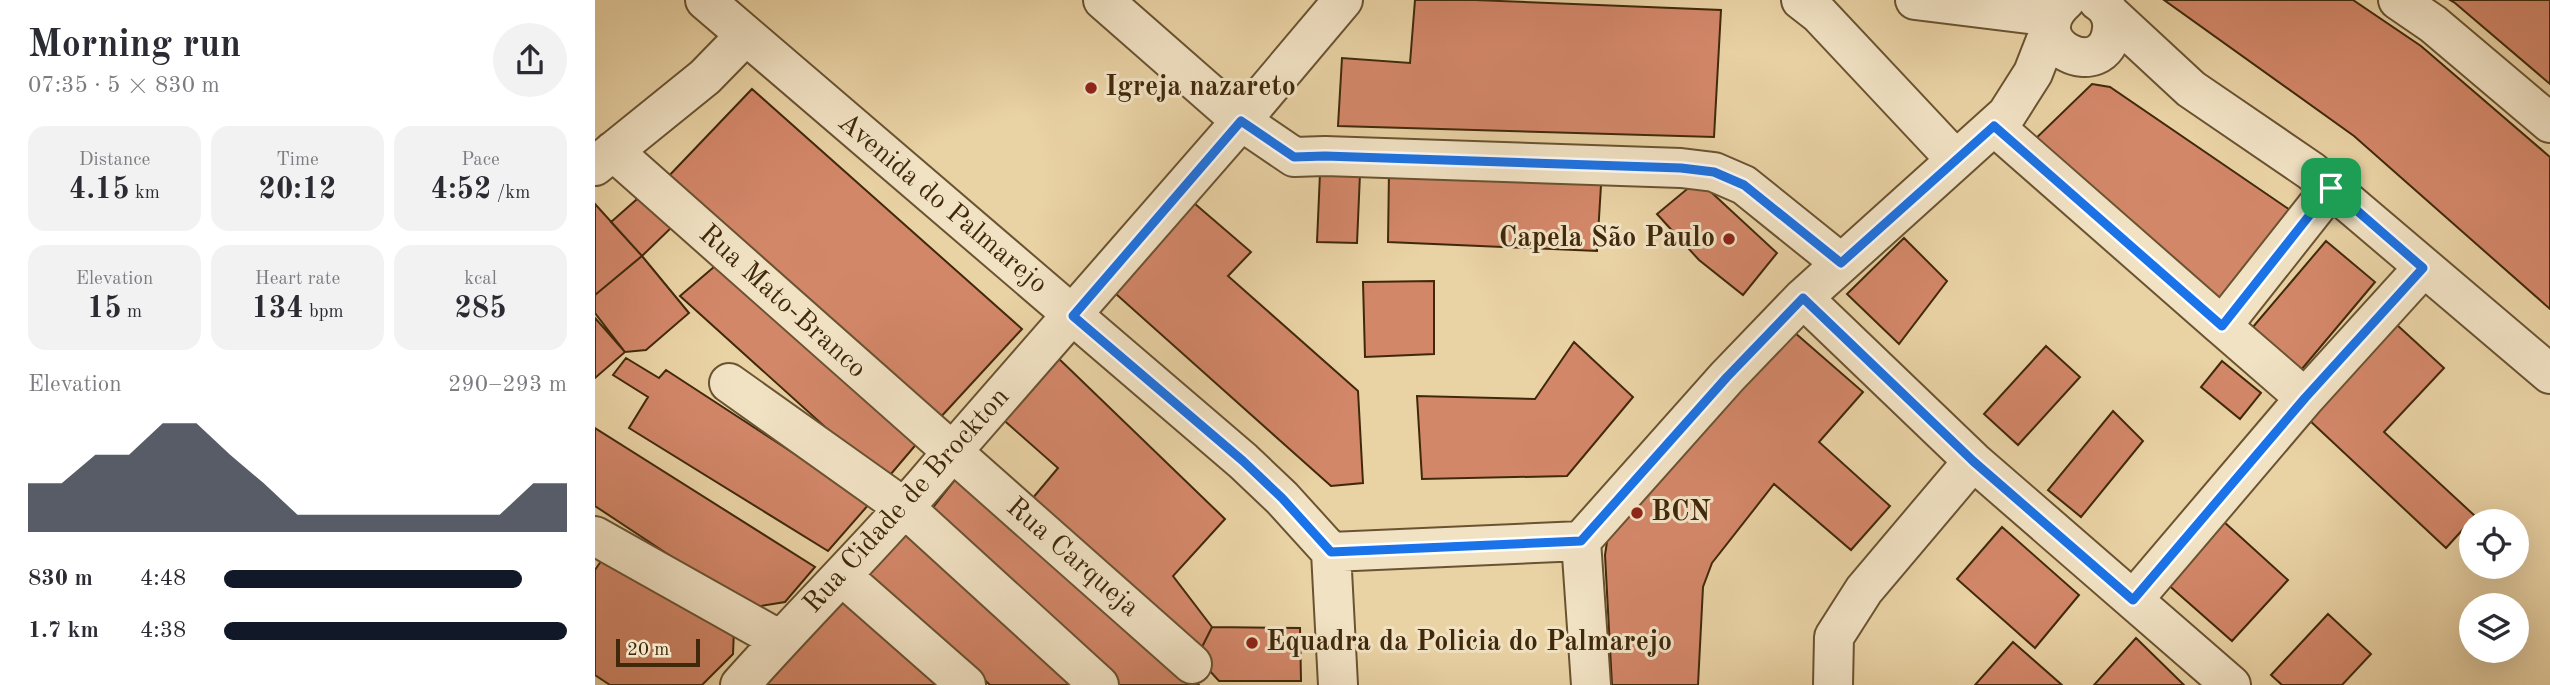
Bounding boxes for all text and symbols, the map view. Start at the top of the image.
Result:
button: share [493,23,567,97]
text: Morning run [28,27,241,65]
text: 07:35 · 5 × 830 m [28,74,220,97]
place label: Igreja nazareto [1105,74,1296,102]
marker: Igreja nazareto [1083,80,1099,96]
street label: Avenida do Palmarejo [832,109,1052,299]
text: Distance [79,151,150,170]
text: Time [276,151,319,170]
text: Pace [461,151,500,170]
pin [2301,158,2361,218]
icon: arrive [2312,169,2350,207]
text: 4.15 [69,175,130,205]
text: 20:12 [259,175,337,205]
text: 4:52 [431,175,491,205]
text: km [130,184,160,203]
text: /km [491,184,530,203]
street label: Rua Mato-Branco [693,220,871,384]
place label: Capela São Paulo [1499,225,1715,253]
marker: Capela São Paulo [1721,231,1737,247]
text: Elevation [76,270,153,289]
text: Heart rate [255,270,340,289]
text: kcal [464,270,497,289]
text: 15 [87,294,122,324]
text: 134 [251,294,304,324]
text: 285 [454,294,507,324]
text: m [122,303,142,322]
text: bpm [304,303,344,322]
text: Elevation [28,373,122,396]
text: 290–293 m [448,373,567,396]
street label: Rua Cidade de Brockton [799,383,1015,619]
street label: Rua Carqueja [1000,493,1144,623]
place label: BCN [1651,499,1711,527]
marker: BCN [1629,505,1645,521]
map controls [2459,509,2529,663]
button: locate [2459,509,2529,579]
text: 830 m [28,567,93,590]
text: 4:48 [140,567,186,590]
button: layers [2459,593,2529,663]
text: 1.7 km [28,619,99,642]
text: 4:38 [140,619,186,642]
place label: Equadra da Policia do Palmarejo [1266,629,1672,657]
marker: Equadra da Policia do Palmarejo [1244,635,1260,651]
scale bar [616,636,700,668]
text: 20 m [627,641,669,660]

